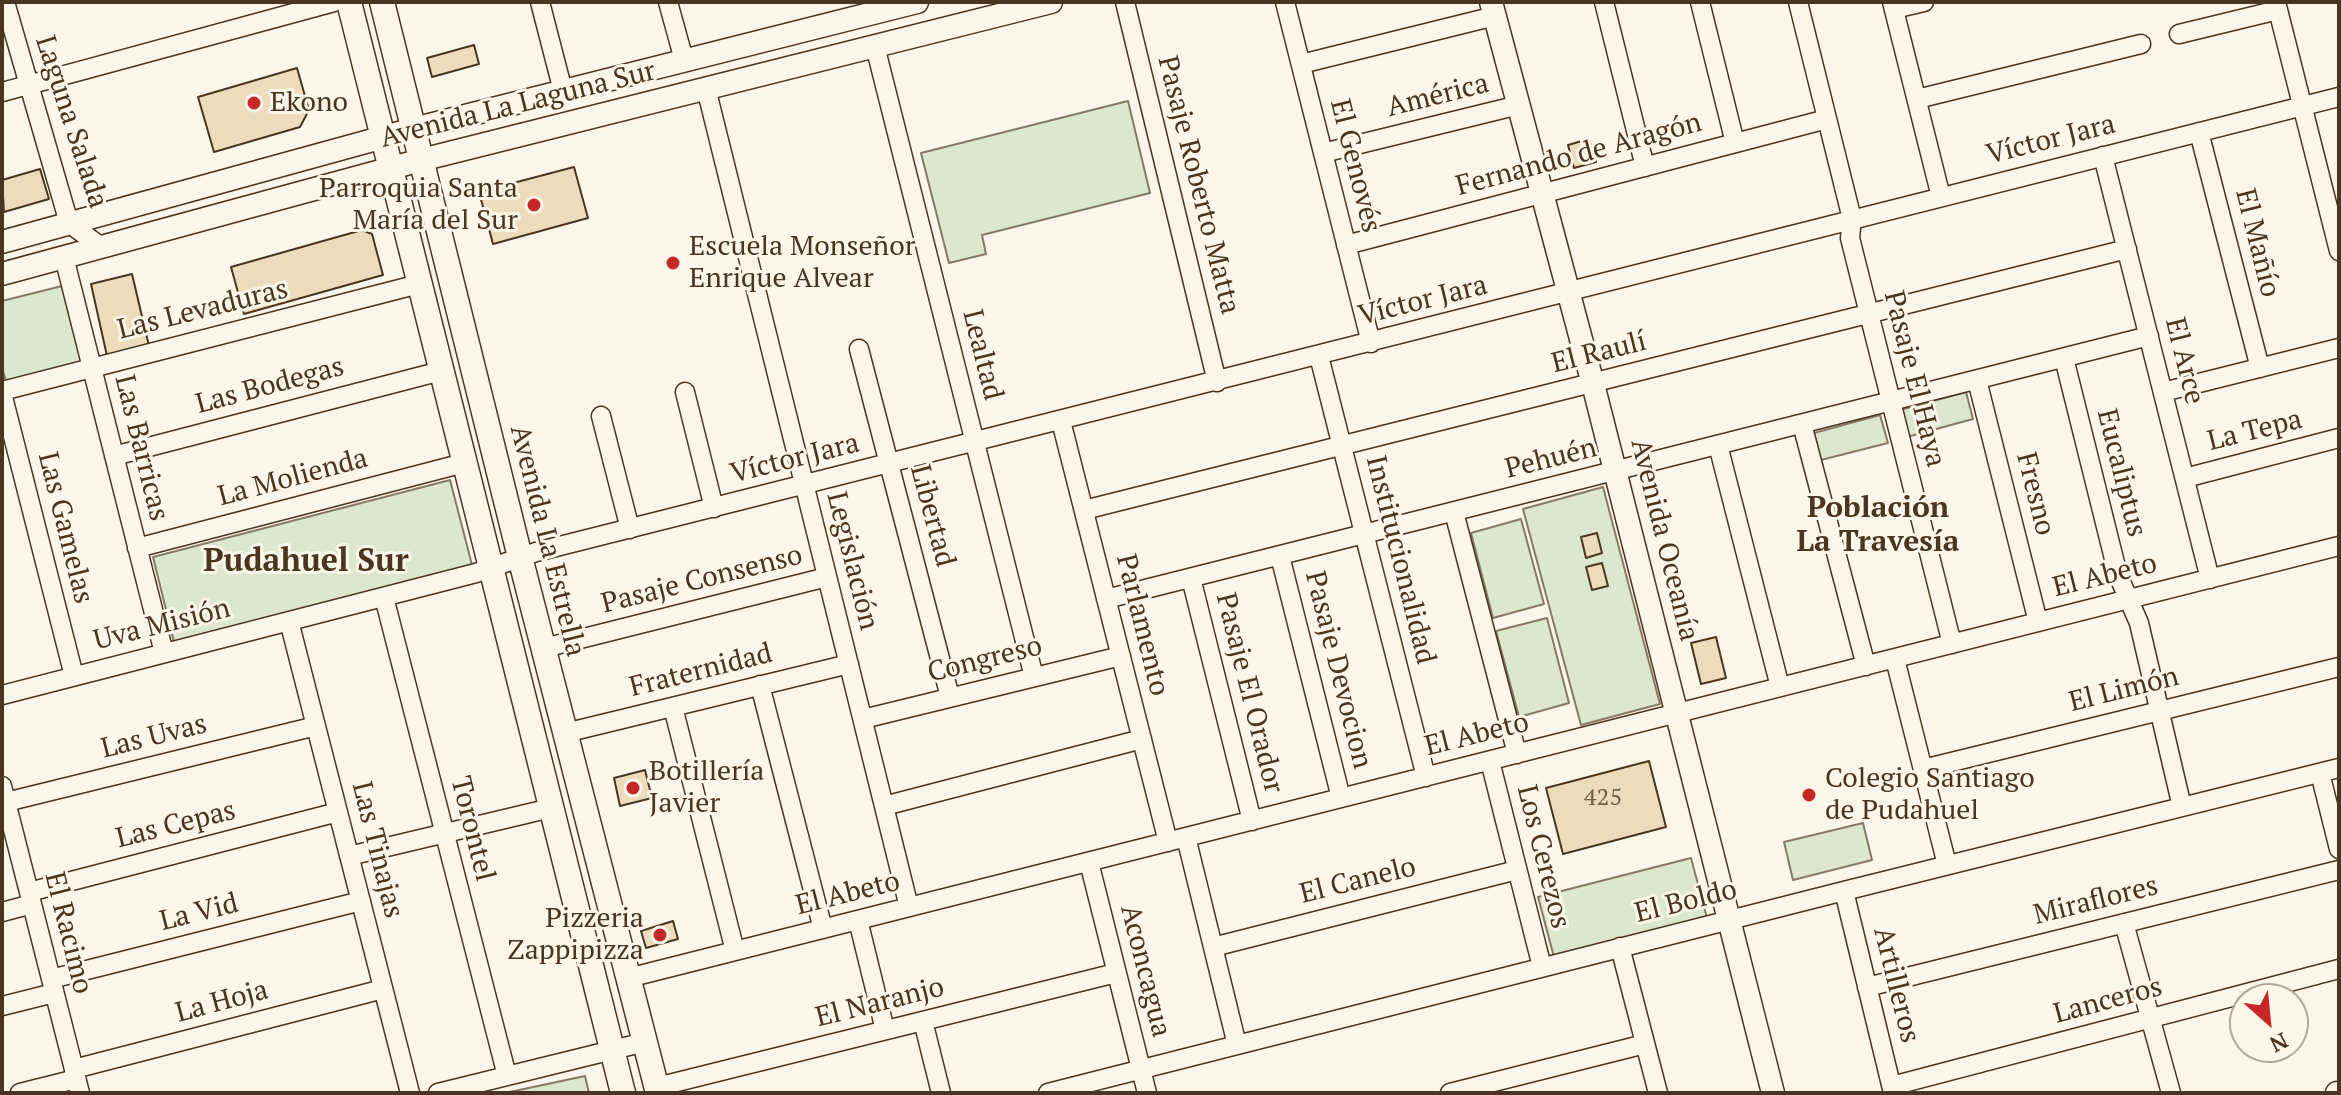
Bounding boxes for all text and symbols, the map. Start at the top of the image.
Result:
street label: Laguna Salada [27,32,115,212]
street label: Pasaje Roberto Matta [1150,52,1246,318]
street label: Avenida La Laguna Sur [377,55,659,155]
street label: América [1384,67,1492,125]
place label: Ekono [270,86,348,120]
marker: Ekono [245,94,263,112]
street label: El Genovés [1322,96,1388,236]
street label: Fernando de Aragón [1453,106,1705,204]
street label: Víctor Jara [1983,108,2119,172]
place label: Parroquia Santa María del Sur [319,172,518,238]
street label: El Mañío [2227,185,2287,301]
marker: Parroquia Santa María del Sur [525,196,543,214]
place label: Escuela Monseñor Enrique Alvear [689,230,915,296]
marker: Escuela Monseñor Enrique Alvear [664,254,682,272]
street label: Víctor Jara [1355,269,1491,333]
street label: Las Levaduras [114,273,292,347]
street label: Pasaje El Haya [1876,287,1952,471]
street label: Lealtad [955,306,1009,404]
street label: El Arce [2157,314,2211,408]
street label: El Raulí [1548,325,1650,381]
street label: Las Bodegas [192,350,348,422]
street label: Las Barricas [107,372,175,524]
street label: La Tepa [2204,403,2306,459]
street label: Eucaliptus [2089,406,2153,540]
street label: Avenida La Estrella [502,422,592,660]
street label: Víctor Jara [727,427,863,491]
street label: Pehuén [1502,431,1600,487]
street label: Avenida Oceanía [1623,435,1705,645]
street label: La Molienda [215,442,371,514]
street label: Las Gamelas [30,449,100,607]
street label: Fresno [2009,449,2061,539]
street label: Institucionalidad [1358,452,1442,668]
street label: Libertad [902,461,962,571]
street label: Legislación [819,489,885,633]
district label: Población La Travesía [1796,490,1960,560]
street label: Pasaje Consenso [598,539,806,621]
district label: Pudahuel Sur [203,543,409,581]
street label: El Abeto [2050,547,2160,605]
street label: Parlamento [1108,551,1176,699]
street label: Pasaje Devocion [1297,568,1379,772]
street label: Pasaje El Orador [1208,590,1290,796]
street label: Uva Misión [90,592,234,658]
street label: Congreso [924,630,1046,690]
street label: Fraternidad [626,637,776,705]
street label: El Limón [2066,660,2182,720]
street label: El Abeto [1422,706,1532,764]
street label: Las Uvas [98,708,210,766]
place label: Botillería Javier [649,755,764,821]
place label: Colegio Santiago de Pudahuel [1825,762,2035,828]
street label: Torontel [443,773,501,885]
street label: Las Tinajas [344,778,410,922]
marker: Botillería Javier [624,779,642,797]
street label: Los Cerezos [1509,782,1577,932]
house number: 425 [1584,784,1622,812]
marker: Colegio Santiago de Pudahuel [1800,786,1818,804]
street label: Las Cepas [113,794,239,856]
street label: El Canelo [1297,850,1419,912]
street label: El Abeto [793,865,903,923]
street label: El Racimo [37,868,99,998]
street label: Miraflores [2030,869,2162,933]
street label: El Boldo [1632,873,1740,931]
street label: La Vid [156,887,242,939]
street label: Aconcagua [1112,901,1178,1041]
place label: Pizzeria Zappipizza [508,902,644,968]
street label: Artilleros [1865,924,1927,1046]
marker: Pizzeria Zappipizza [651,926,669,944]
street label: Lanceros [2050,970,2166,1032]
street label: El Naranjo [812,971,948,1035]
street label: La Hoja [172,974,272,1030]
north arrow [2229,983,2309,1063]
text: N [2265,1026,2293,1060]

